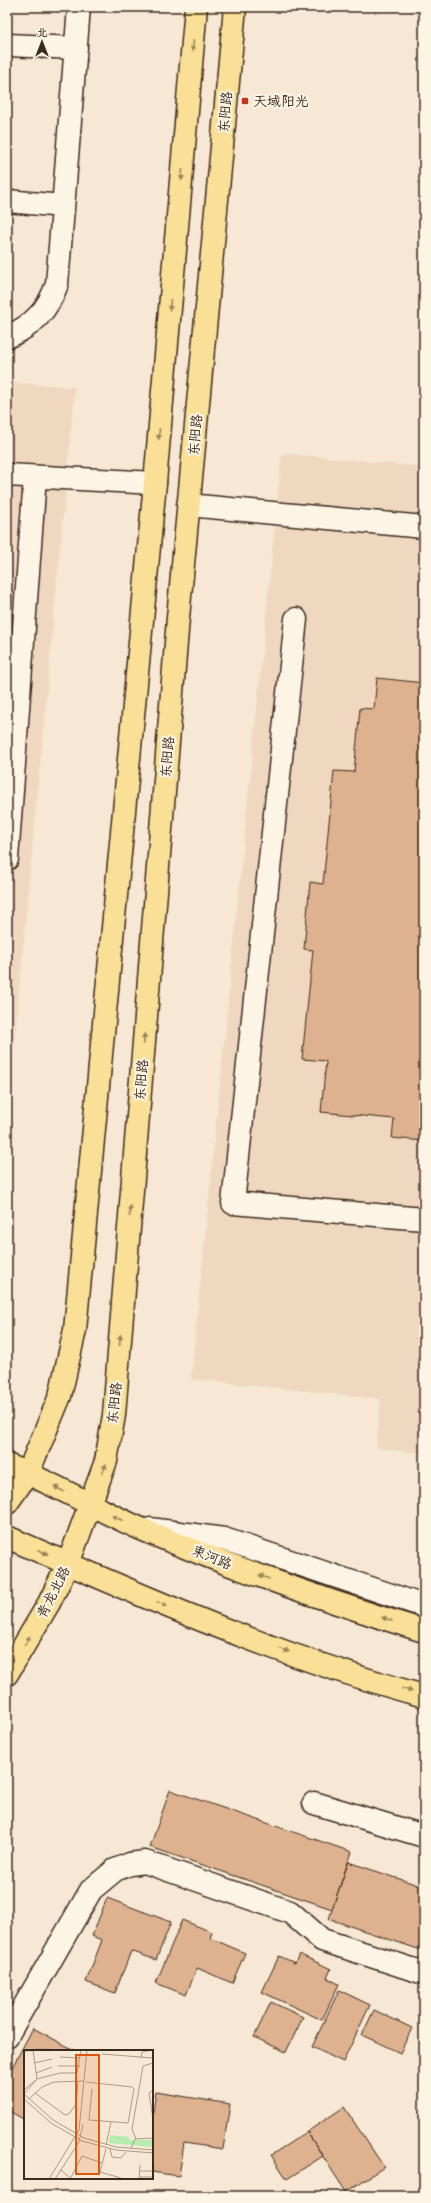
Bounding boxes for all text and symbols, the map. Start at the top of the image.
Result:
north arrow [22,22,62,62]
text: 北 [37,26,48,39]
one-way arrow [189,40,196,52]
street label: 东阳路 [215,90,236,134]
place label: 天域阳光 [253,93,309,110]
marker: 天域阳光 [240,96,250,106]
one-way arrow [178,169,185,181]
one-way arrow [167,299,174,311]
street label: 东阳路 [185,413,206,457]
one-way arrow [156,428,163,440]
street label: 东阳路 [157,735,178,779]
one-way arrow [141,1033,147,1045]
street label: 东阳路 [131,1058,152,1102]
one-way arrow [127,1205,134,1217]
one-way arrow [117,1334,123,1346]
street label: 东阳路 [104,1381,125,1425]
one-way arrow [101,1462,107,1474]
one-way arrow [53,1486,65,1492]
one-way arrow [112,1515,123,1521]
street label: 束河路 [189,1542,234,1573]
one-way arrow [37,1550,49,1556]
street label: 青龙北路 [33,1563,74,1621]
one-way arrow [257,1574,269,1580]
one-way arrow [157,1601,168,1607]
one-way arrow [380,1616,392,1622]
one-way arrow [23,1635,30,1647]
one-way arrow [278,1647,290,1653]
one-way arrow [401,1688,413,1694]
inset map [24,2050,153,2179]

